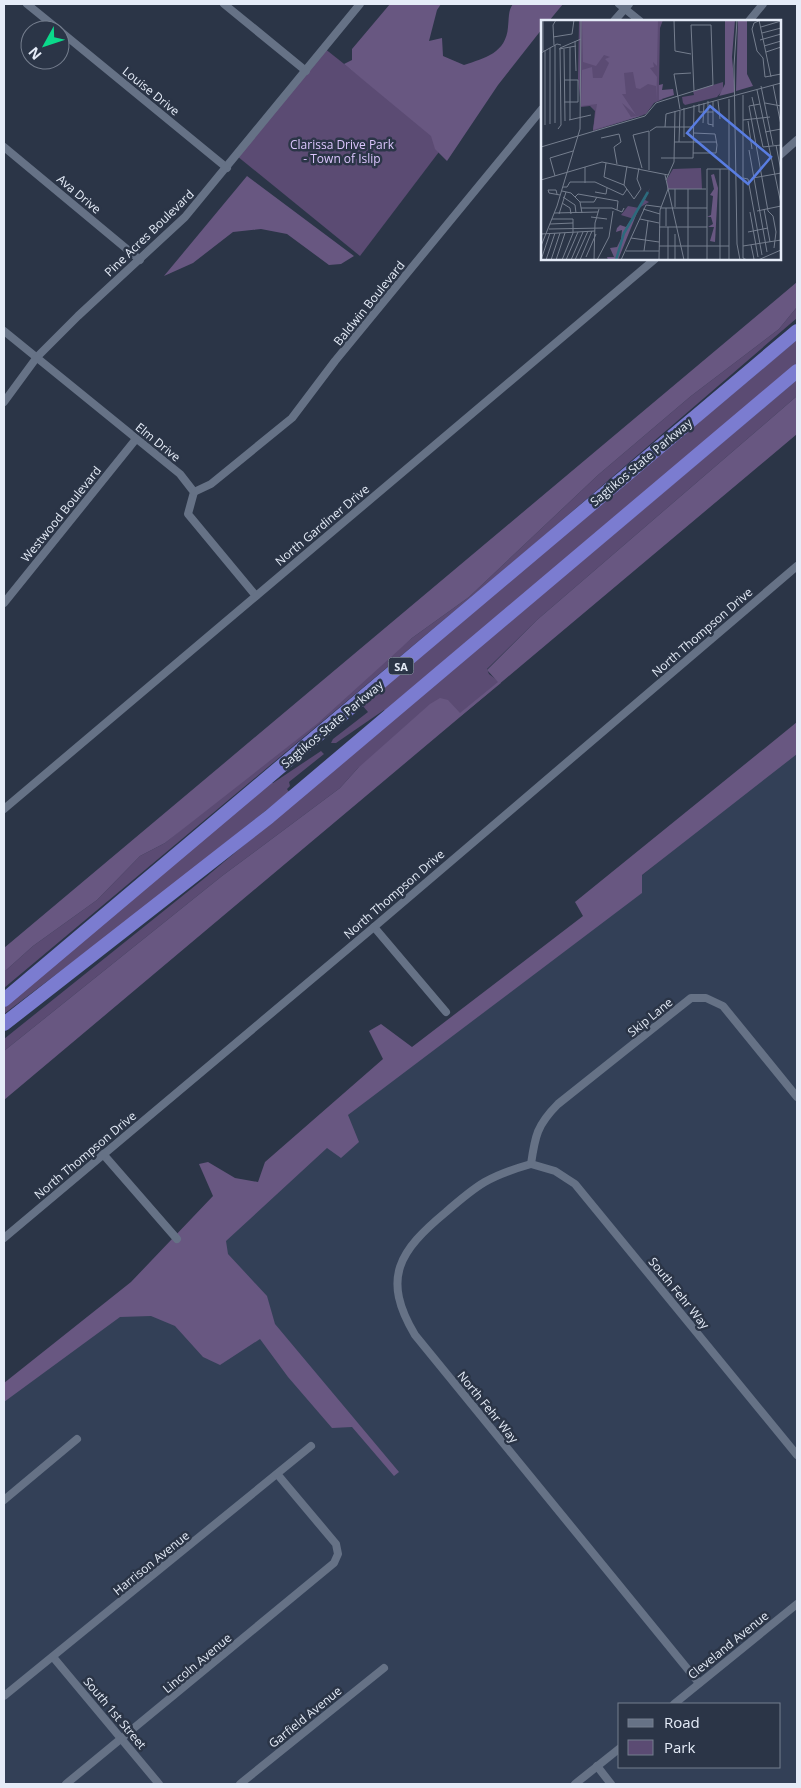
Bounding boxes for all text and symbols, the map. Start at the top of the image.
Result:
north arrow [20,20,70,70]
inset map [541,20,781,260]
text: N [24,43,46,64]
street label: Louise Drive [119,63,183,119]
park label: Clarissa Drive Park - Town of Islip [290,136,395,167]
street label: Ava Drive [53,171,105,218]
street label: Pine Acres Boulevard [101,186,197,280]
street label: Baldwin Boulevard [329,257,409,349]
street label: Sagtikos State Parkway [586,414,696,510]
street label: Elm Drive [132,419,184,466]
street label: Westwood Boulevard [17,462,105,566]
street label: North Gardiner Drive [271,480,373,569]
street label: North Thompson Drive [648,583,756,681]
road number: SA [388,658,414,674]
street label: Sagtikos State Parkway [277,676,387,772]
street label: North Thompson Drive [340,845,448,943]
street label: Skip Lane [624,993,676,1040]
street label: North Thompson Drive [30,1107,140,1203]
street label: South Fehr Way [645,1253,714,1333]
street label: North Fehr Way [454,1367,523,1447]
street label: Harrison Avenue [109,1527,193,1599]
street label: Cleveland Avenue [684,1607,772,1683]
street label: Lincoln Avenue [159,1629,235,1697]
street label: South 1st Street [80,1673,150,1753]
street label: Garfield Avenue [265,1682,345,1752]
legend [618,1703,781,1768]
text: Road [664,1712,700,1732]
text: Park [664,1737,695,1757]

